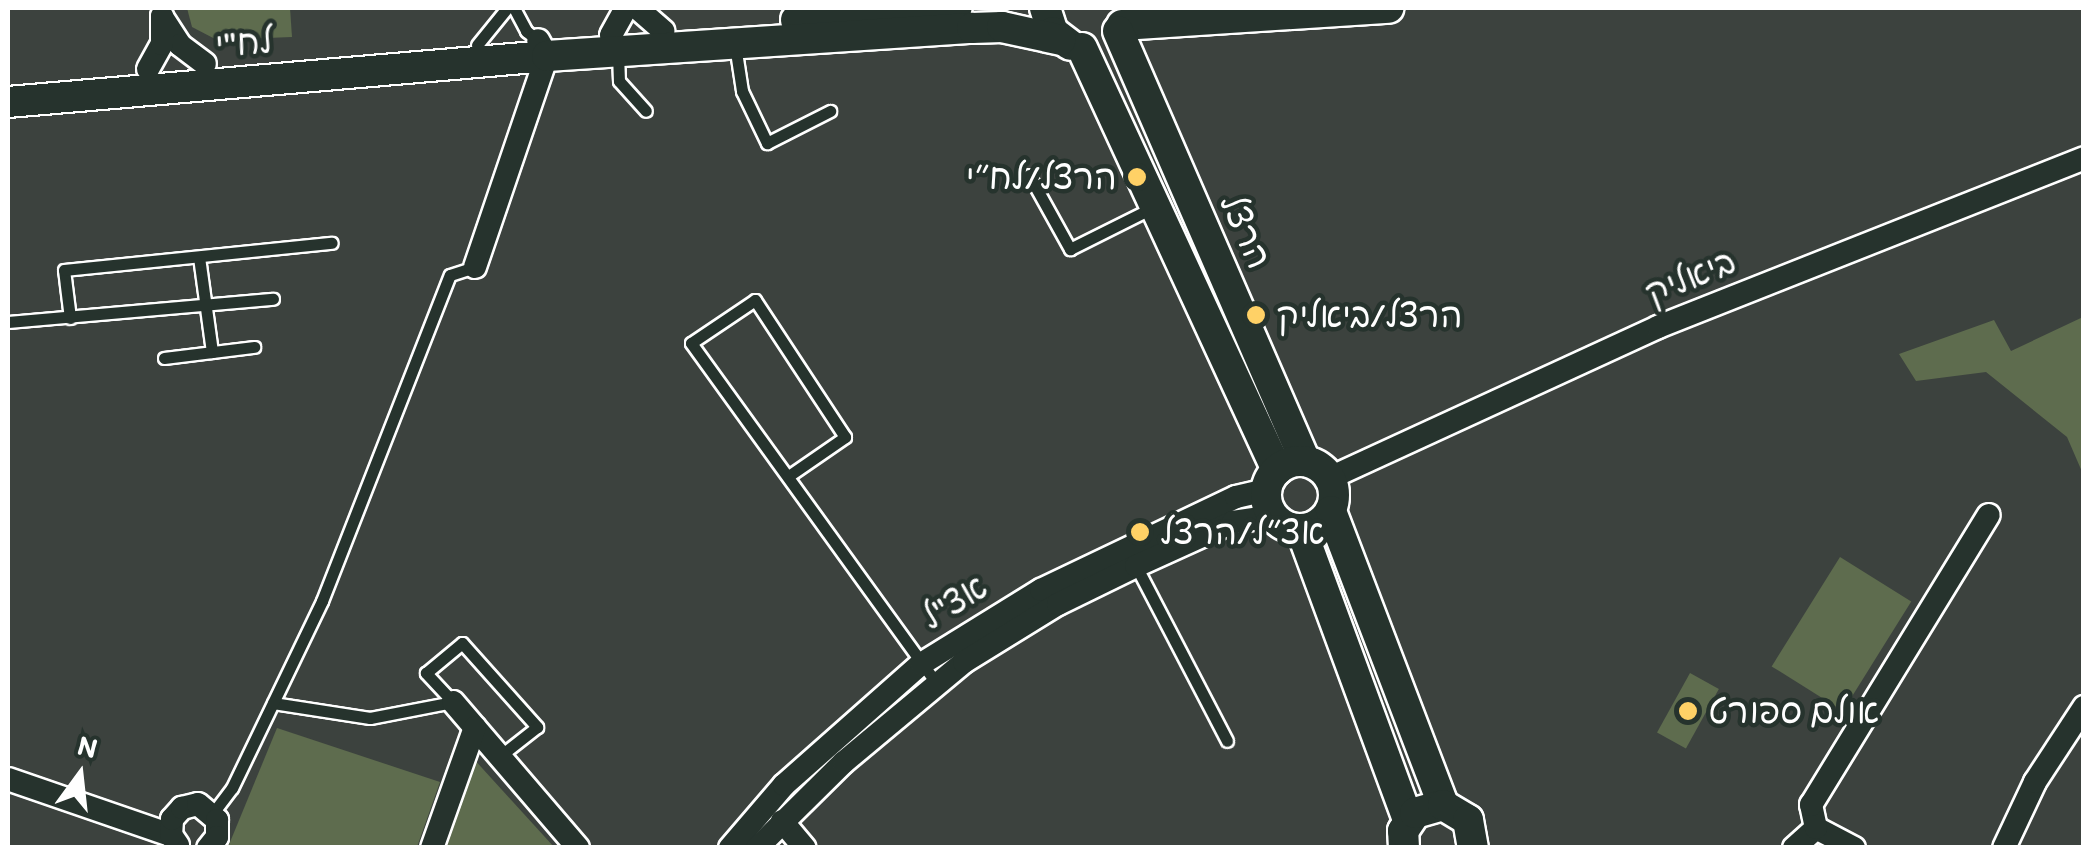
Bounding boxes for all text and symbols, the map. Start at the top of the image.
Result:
street label: לח"י [214,20,274,66]
place label: הרצל/לח״י [966,156,1117,198]
marker: הרצל/לח״י [1126,166,1148,188]
street label: הרצל [1211,187,1281,275]
street label: ביאליק [1638,240,1742,314]
place label: הרצל/ביאליק [1276,294,1463,336]
marker: הרצל/ביאליק [1245,304,1267,326]
place label: אצ״ל/הרצל [1160,511,1325,553]
marker: אצ״ל/הרצל [1129,521,1151,543]
street label: אצ"ל [913,566,995,638]
place label: אולם ספורט [1708,690,1879,732]
marker: אולם ספורט [1677,700,1699,722]
north arrow [30,725,130,825]
text: N [74,727,101,765]

